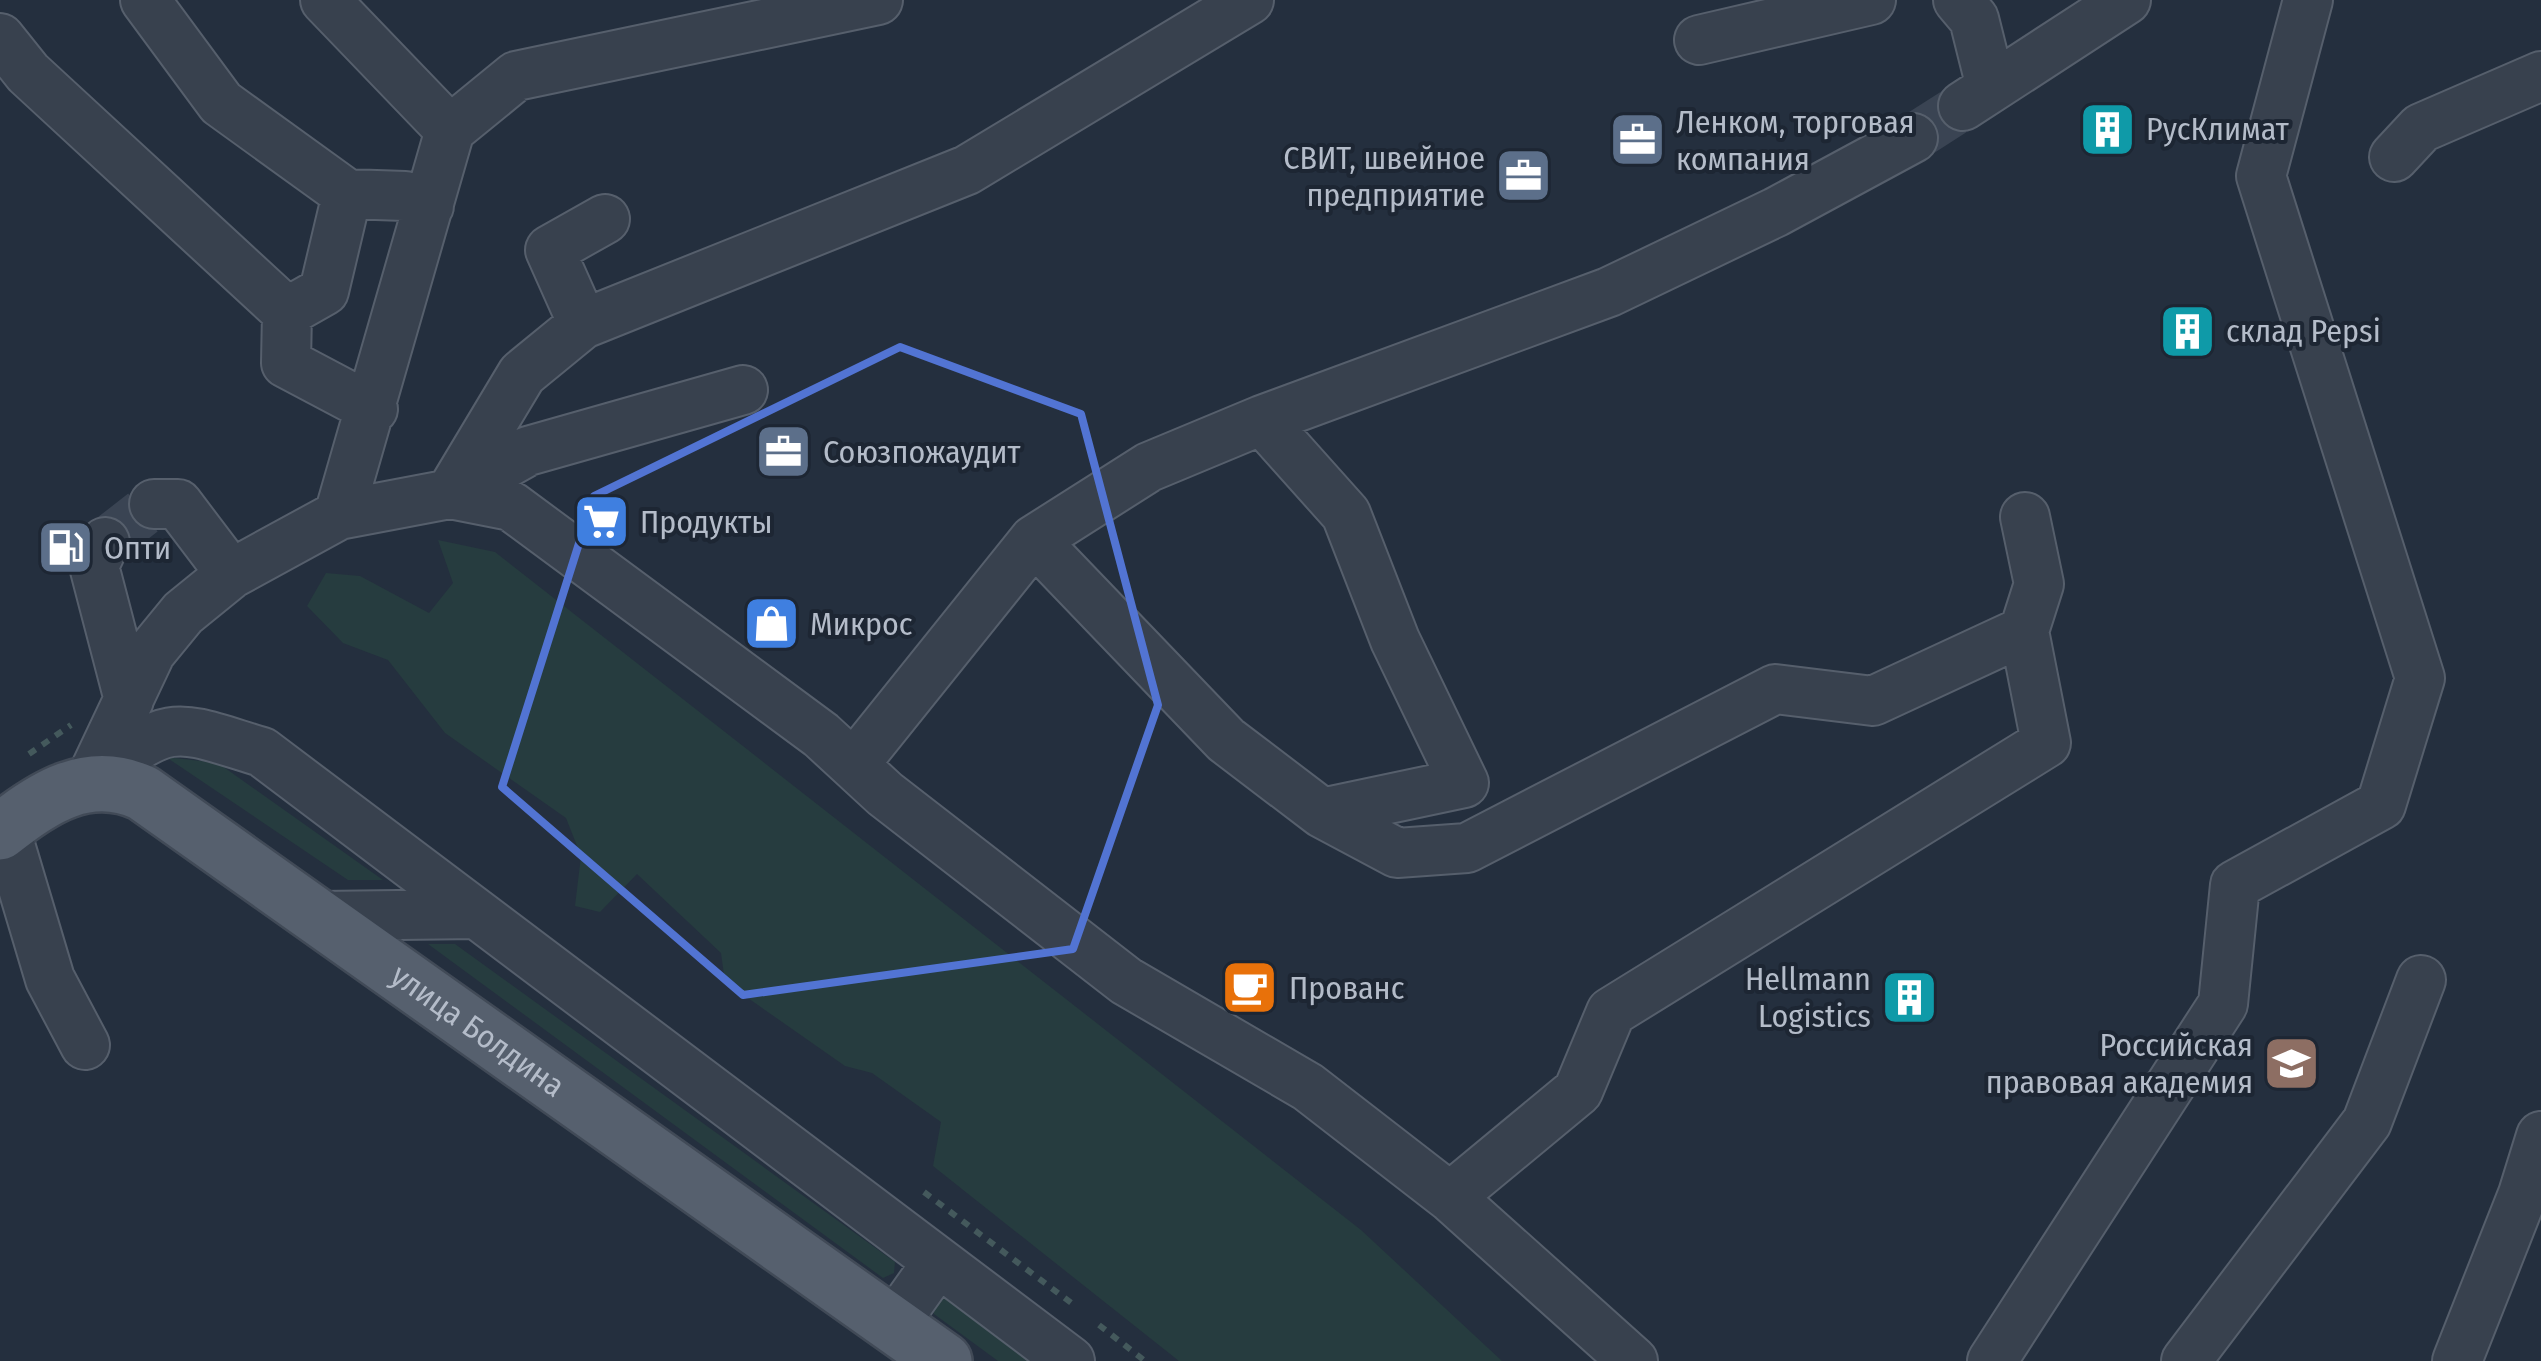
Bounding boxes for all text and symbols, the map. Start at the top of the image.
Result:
building icon: РусКлимат [2077,99,2137,159]
place label: Ленком, торговая компания [1676,103,1915,178]
office icon: Ленком, торговая компания [1607,110,1667,170]
place label: РусКлимат [2146,110,2289,148]
place label: СВИТ, швейное предприятие [1283,139,1485,214]
office icon: СВИТ, швейное предприятие [1494,146,1554,206]
building icon: склад Pepsi [2157,301,2217,361]
place label: склад Pepsi [2226,312,2381,350]
office icon: Союзпожаудит [754,422,814,482]
place label: Союзпожаудит [823,433,1020,471]
supermarket icon: Продукты [571,492,631,552]
place label: Продукты [640,503,773,541]
fuel station icon: Опти [35,518,95,578]
place label: Опти [104,529,171,567]
shop icon: Микрос [741,594,801,654]
place label: Микрос [810,605,913,643]
street label: улица Болдина [384,956,572,1105]
cafe icon: Прованс [1220,958,1280,1018]
place label: Hellmann Logistics [1745,960,1871,1035]
building icon: Hellmann Logistics [1880,967,1940,1027]
place label: Прованс [1289,969,1405,1007]
place label: Российская правовая академия [1986,1026,2253,1101]
school or university icon: Российская правовая академия [2262,1033,2322,1093]

